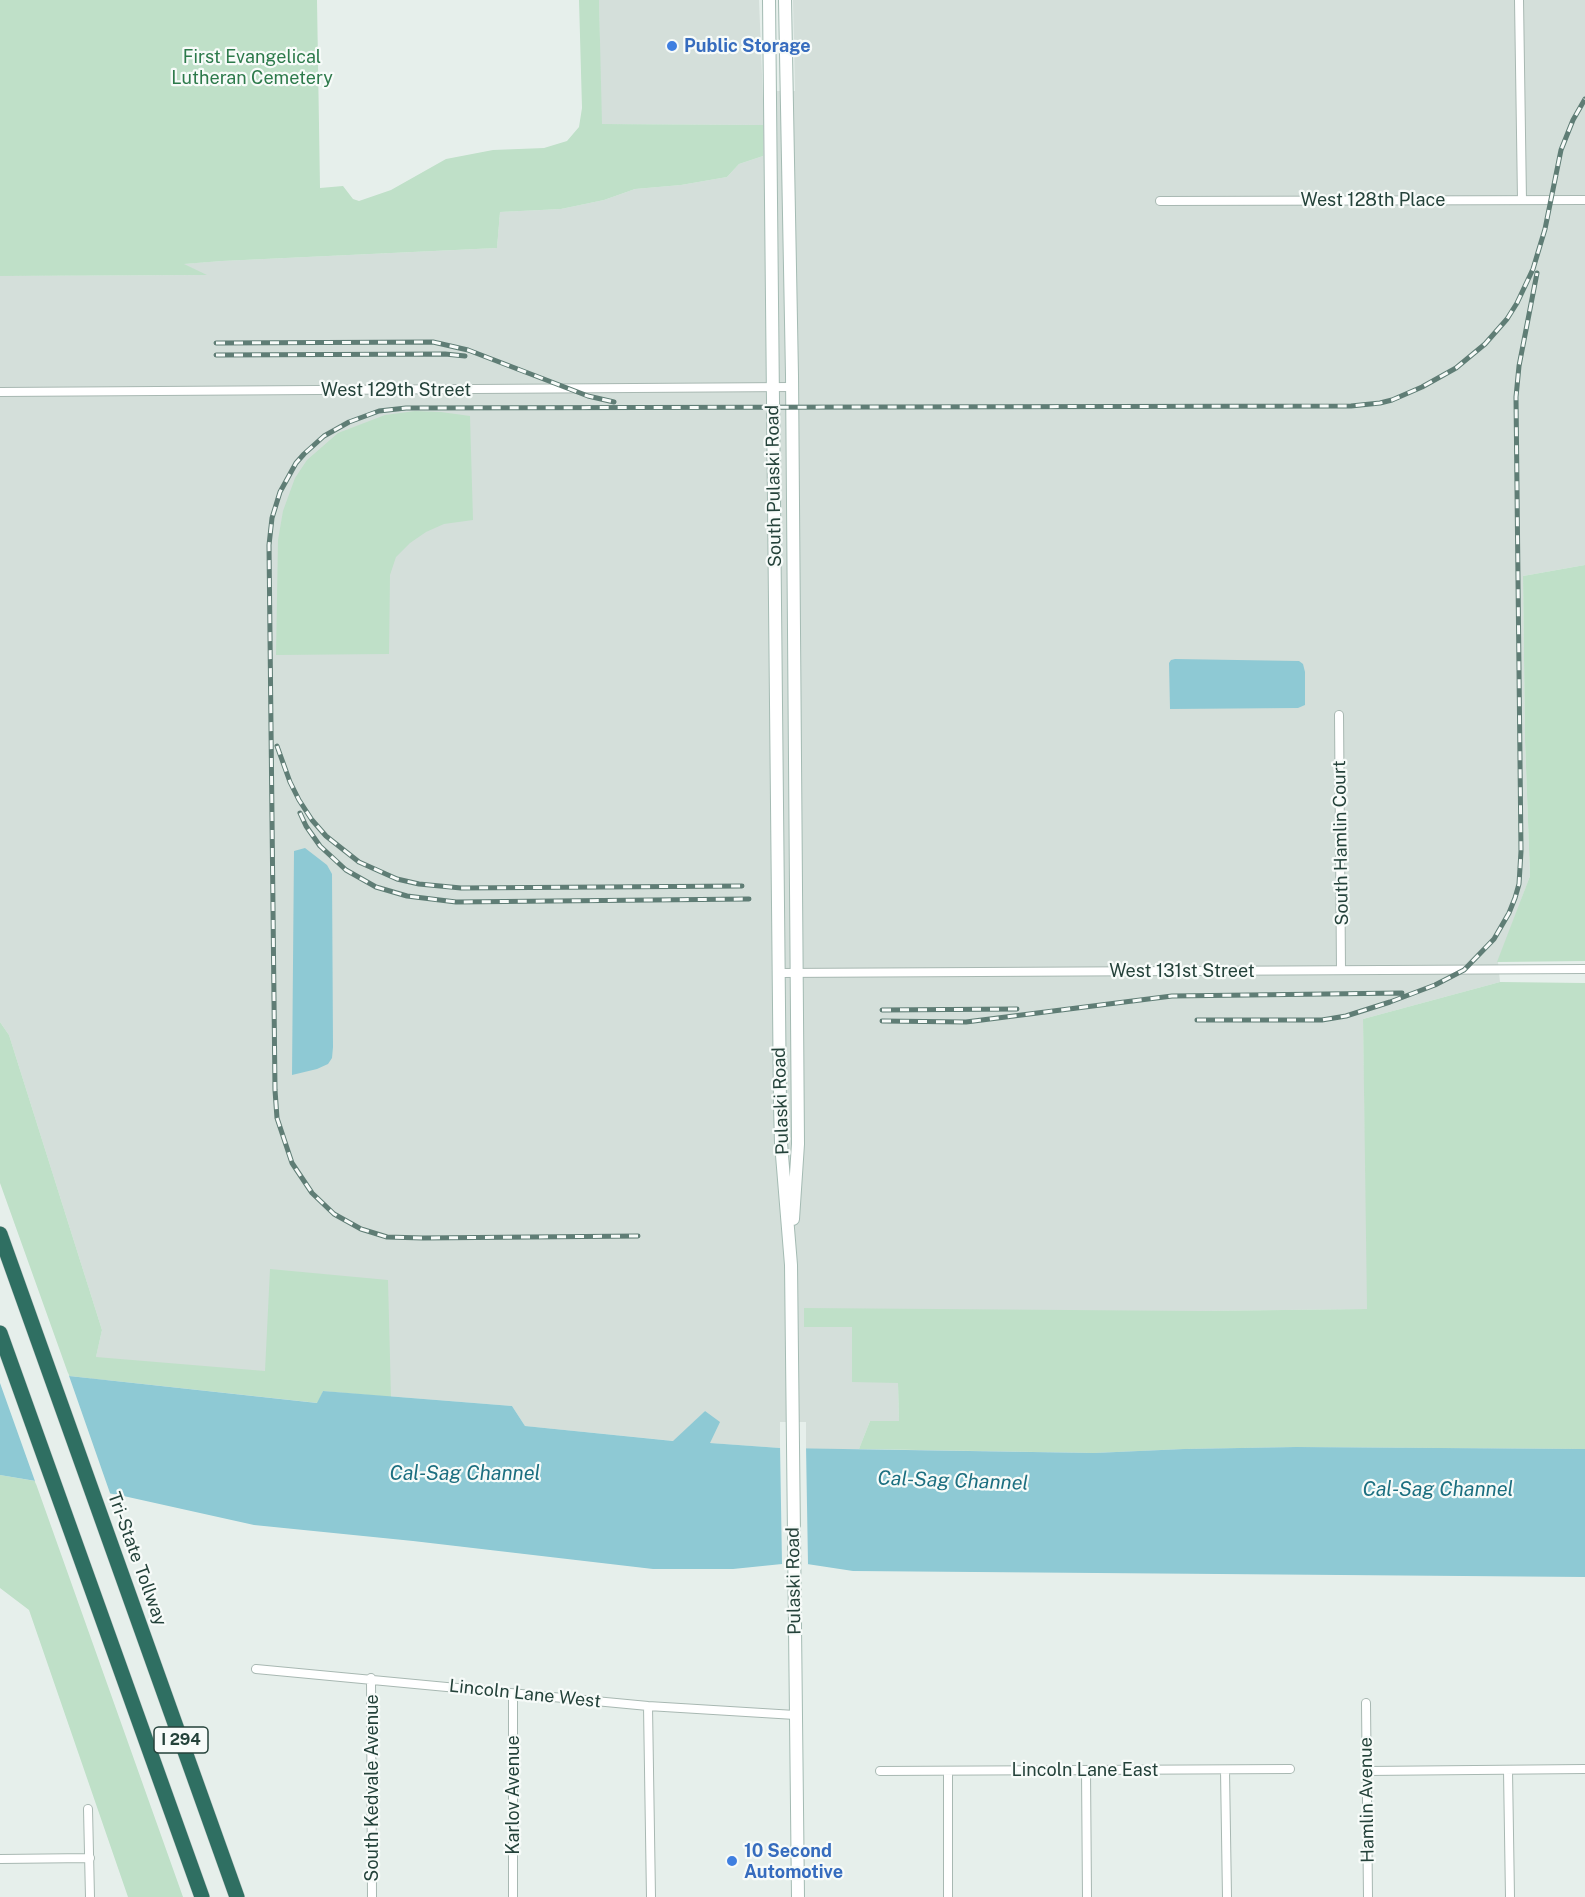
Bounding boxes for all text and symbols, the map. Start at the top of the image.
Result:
place label: Public Storage [684,35,811,57]
marker: Public Storage [665,39,679,53]
park label: First Evangelical Lutheran Cemetery [171,46,333,88]
street label: West 128th Place [1301,189,1445,211]
street label: West 129th Street [321,379,471,401]
street label: South Pulaski Road [762,405,786,567]
street label: South Hamlin Court [1329,760,1353,926]
street label: West 131st Street [1109,960,1255,982]
street label: Pulaski Road [768,1047,794,1155]
water label: Cal-Sag Channel [390,1462,540,1486]
water label: Cal-Sag Channel [877,1466,1029,1496]
water label: Cal-Sag Channel [1363,1478,1513,1502]
street label: Tri-State Tollway [103,1489,171,1629]
street label: Pulaski Road [782,1527,806,1635]
street label: Lincoln Lane West [448,1675,602,1713]
street label: South Kedvale Avenue [361,1694,383,1882]
road number: I 294 [154,1727,208,1753]
street label: Karlov Avenue [502,1735,524,1855]
street label: Hamlin Avenue [1355,1737,1379,1863]
street label: Lincoln Lane East [1011,1759,1159,1781]
place label: 10 Second Automotive [744,1840,843,1882]
marker: 10 Second Automotive [725,1854,739,1868]

